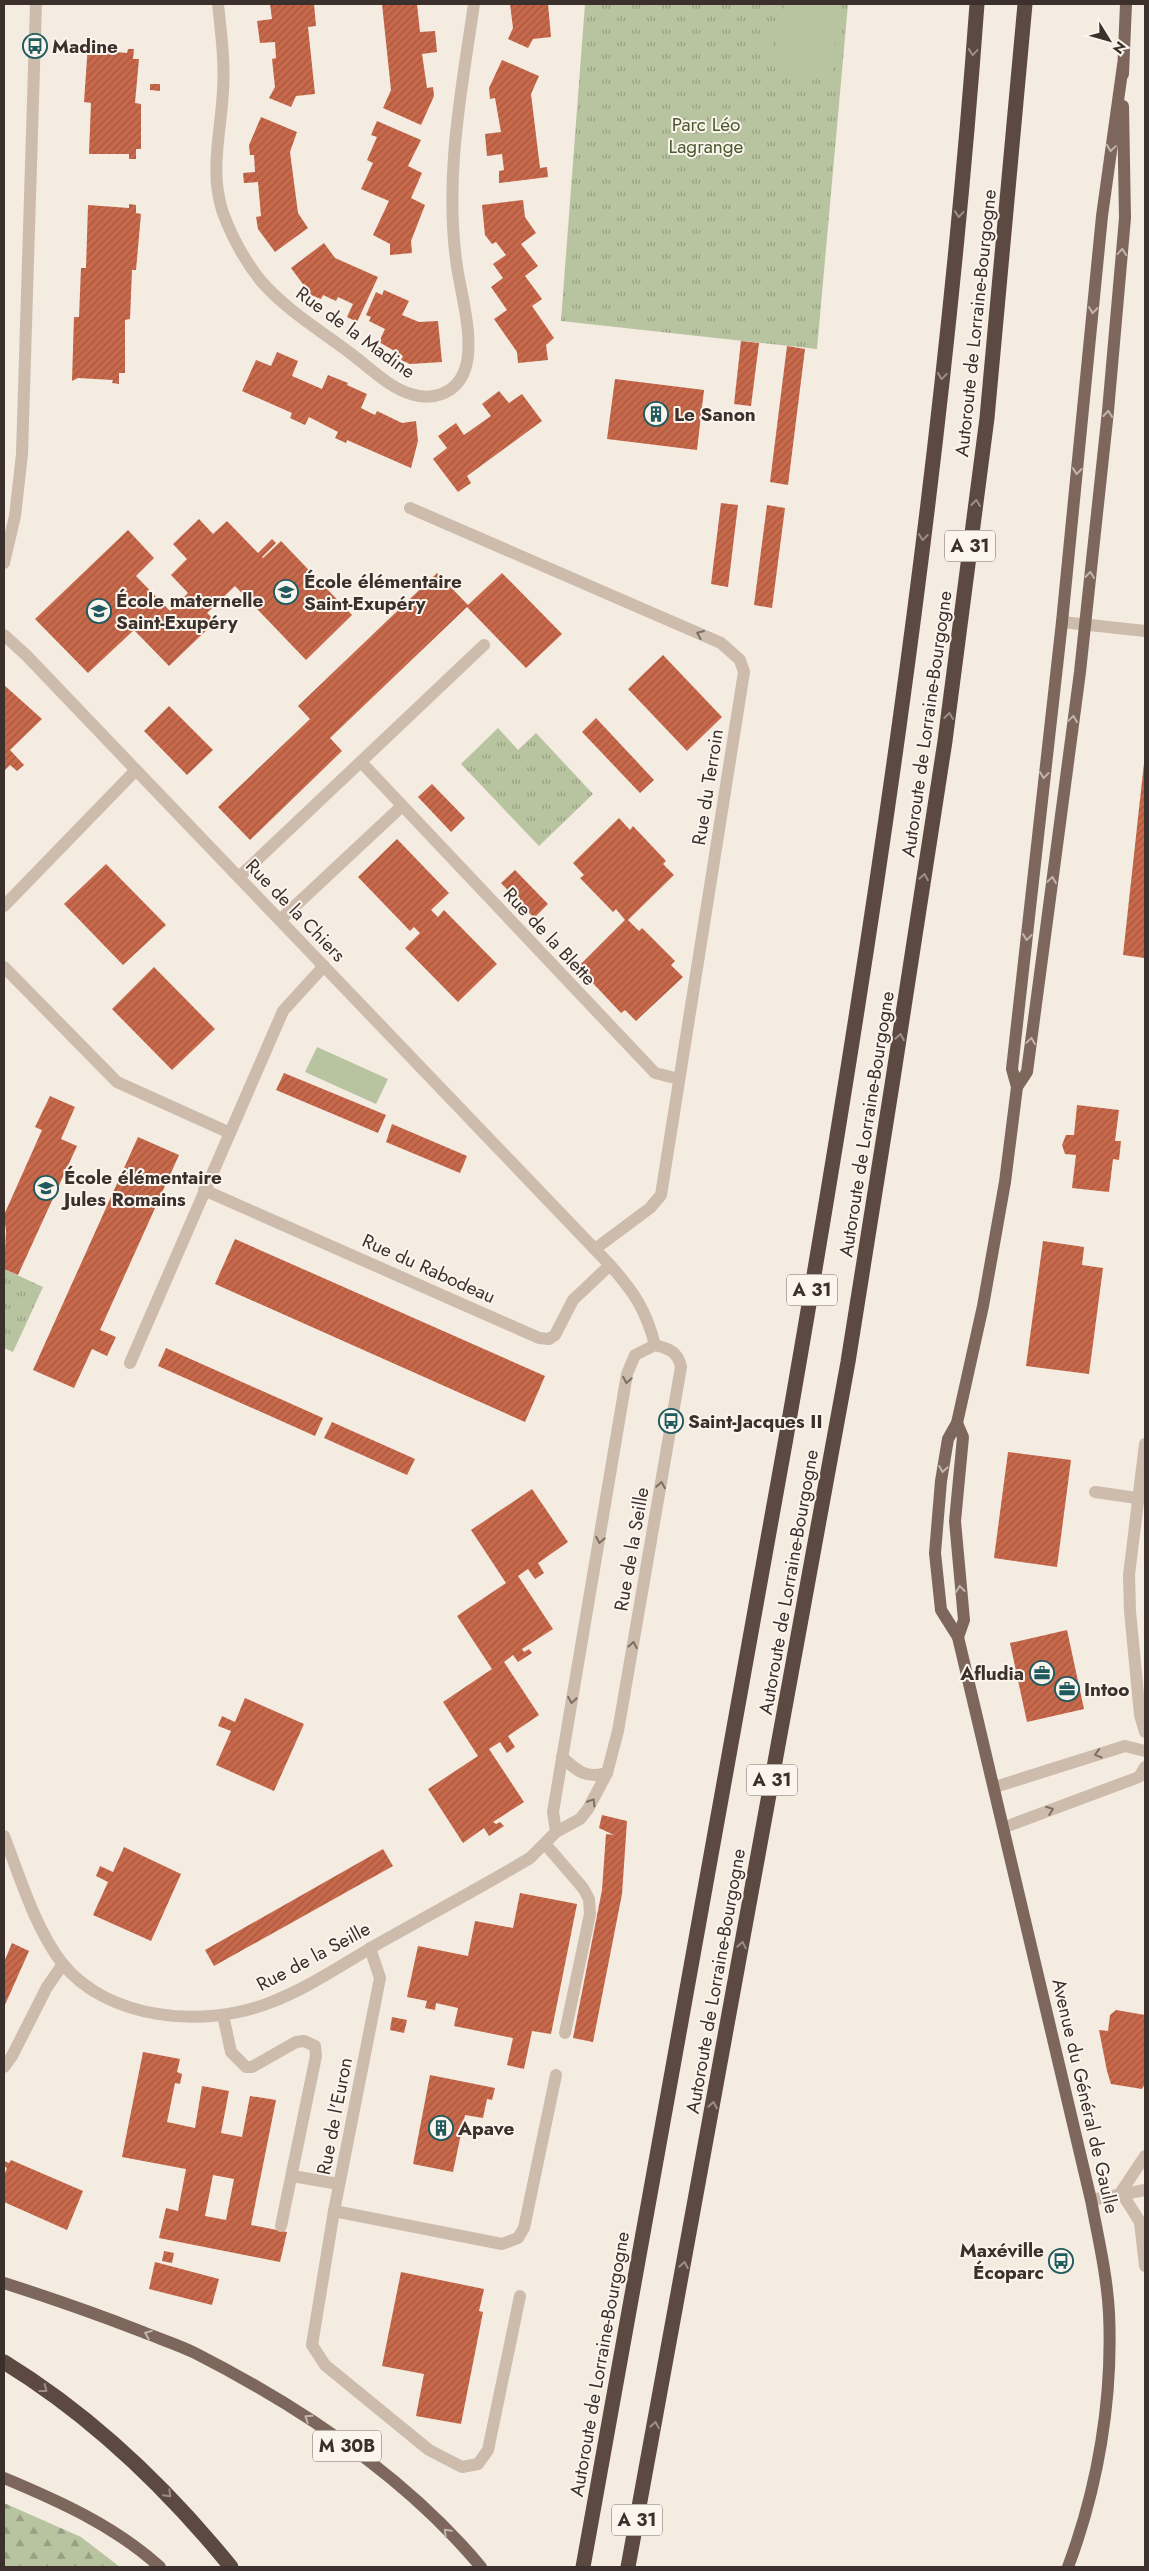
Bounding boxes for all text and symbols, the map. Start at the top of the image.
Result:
north arrow [1084,15,1134,65]
bus stop icon: Madine [22,33,48,59]
place label: Madine [52,33,118,60]
text: N [1108,37,1131,58]
one-way arrow [968,49,979,57]
park label: Parc Léo Lagrange [669,111,744,160]
one-way arrow [1106,145,1117,153]
street label: Autoroute de Lorraine-Bourgogne [948,188,1003,458]
one-way arrow [954,210,965,218]
one-way arrow [1117,248,1128,256]
street label: Rue de la Madine [290,280,421,385]
one-way arrow [1087,306,1098,314]
one-way arrow [937,372,948,380]
building icon: Le Sanon [643,401,669,427]
place label: Le Sanon [674,401,756,428]
one-way arrow [1102,410,1113,418]
one-way arrow [1071,468,1082,476]
one-way arrow [970,498,981,506]
road number: A 31 [945,530,995,562]
one-way arrow [918,533,929,541]
place label: École élémentaire Saint-Exupéry [304,568,462,617]
one-way arrow [1084,571,1095,579]
school or university icon: École élémentaire Saint-Exupéry [273,579,299,605]
place label: École maternelle Saint-Exupéry [116,587,263,636]
street label: Autoroute de Lorraine-Bourgogne [894,589,959,859]
school or university icon: École maternelle Saint-Exupéry [86,598,112,624]
one-way arrow [696,629,705,640]
one-way arrow [943,712,953,720]
one-way arrow [1068,715,1078,724]
street label: Rue du Terroin [685,727,730,847]
one-way arrow [1039,771,1050,779]
street label: Rue de la Chiers [240,853,352,968]
one-way arrow [919,872,929,881]
one-way arrow [1046,876,1057,884]
street label: Rue de la Blette [497,881,602,992]
one-way arrow [1022,933,1033,941]
street label: Autoroute de Lorraine-Bourgogne [832,989,901,1259]
one-way arrow [894,1033,904,1041]
one-way arrow [1025,1037,1035,1046]
place label: École élémentaire Jules Romains [60,1164,222,1213]
school or university icon: École élémentaire Jules Romains [33,1175,59,1201]
street label: Rue du Rabodeau [358,1227,500,1310]
road number: A 31 [787,1274,837,1306]
one-way arrow [622,1375,632,1384]
bus stop icon: Saint-Jacques II [658,1408,684,1434]
place label: Saint-Jacques II [688,1408,823,1435]
street label: Autoroute de Lorraine-Bourgogne [752,1447,825,1717]
one-way arrow [938,1464,948,1473]
one-way arrow [655,1481,665,1490]
street label: Rue de la Seille [607,1485,656,1613]
one-way arrow [595,1536,605,1544]
one-way arrow [955,1585,966,1593]
one-way arrow [628,1641,638,1650]
place label: Afludia [959,1660,1024,1687]
office icon: Afludia [1029,1660,1055,1686]
office icon: Intoo [1054,1676,1080,1702]
place label: Intoo [1084,1676,1129,1703]
one-way arrow [568,1696,578,1704]
one-way arrow [1095,1749,1103,1759]
road number: A 31 [747,1764,797,1796]
one-way arrow [586,1798,596,1807]
one-way arrow [1045,1806,1054,1816]
street label: Autoroute de Lorraine-Bourgogne [679,1846,752,2116]
street label: Rue de la Seille [252,1915,375,1998]
one-way arrow [737,1941,747,1950]
street label: Avenue du Général de Gaulle [1045,1976,1126,2216]
street label: Rue de l'Euron [310,2055,359,2177]
one-way arrow [707,2101,717,2110]
building icon: Apave [428,2115,454,2141]
place label: Apave [457,2115,515,2142]
street label: Autoroute de Lorraine-Bourgogne [563,2229,636,2499]
place label: Maxéville Écoparc [960,2237,1044,2286]
bus stop icon: Maxéville Écoparc [1048,2248,1074,2274]
one-way arrow [678,2261,688,2270]
one-way arrow [145,2330,153,2340]
one-way arrow [38,2383,48,2392]
one-way arrow [304,2415,314,2424]
one-way arrow [649,2421,659,2429]
road number: M 30B [313,2430,381,2462]
one-way arrow [162,2488,171,2497]
road number: A 31 [612,2504,662,2536]
one-way arrow [444,2529,453,2538]

